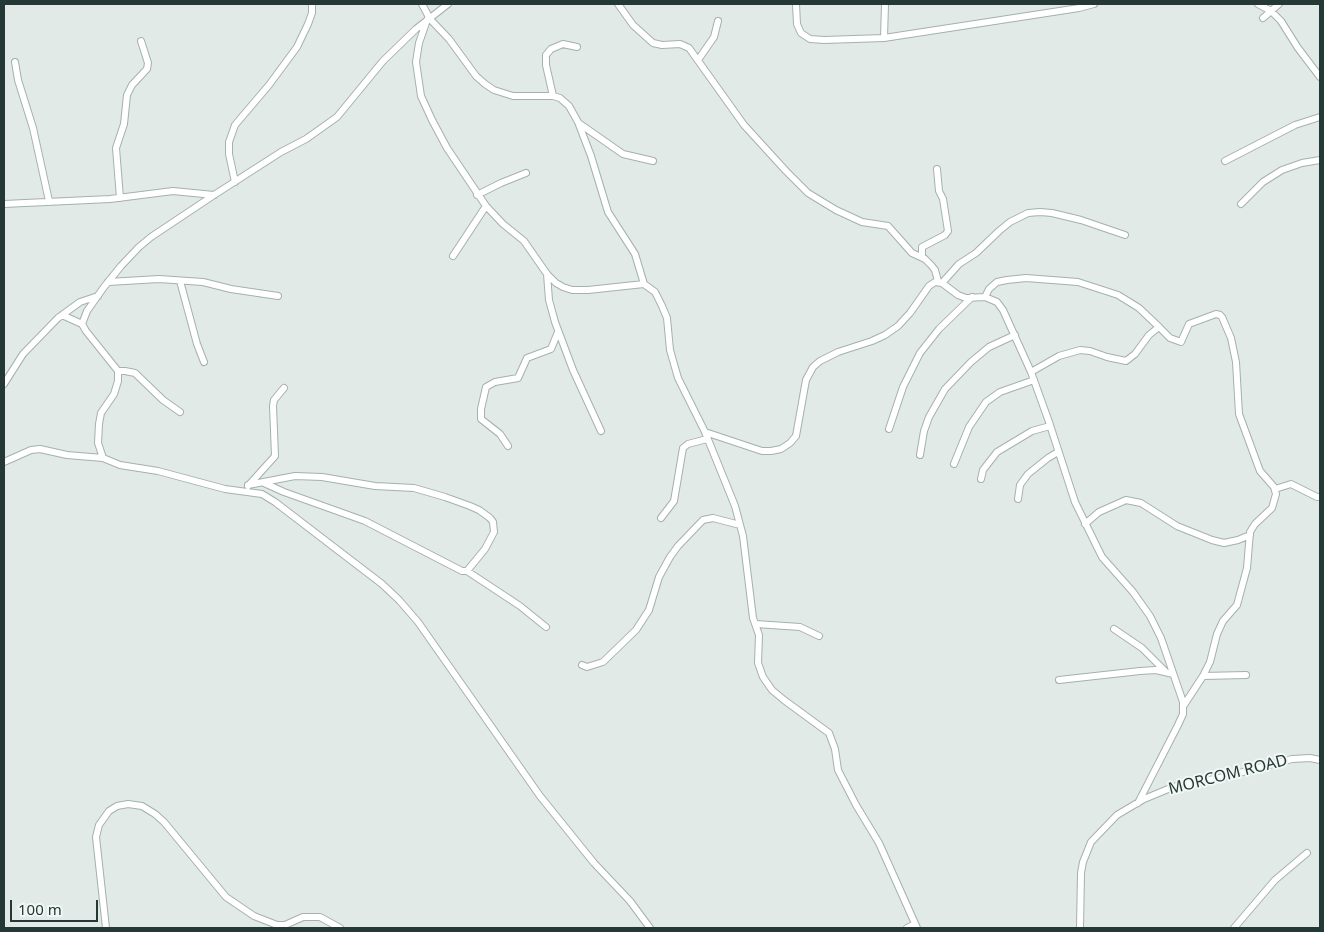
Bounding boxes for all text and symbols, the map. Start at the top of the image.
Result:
street label: MORCOM ROAD [1167,751,1289,799]
scale bar [12,890,100,922]
text: 100 m [18,899,62,919]

